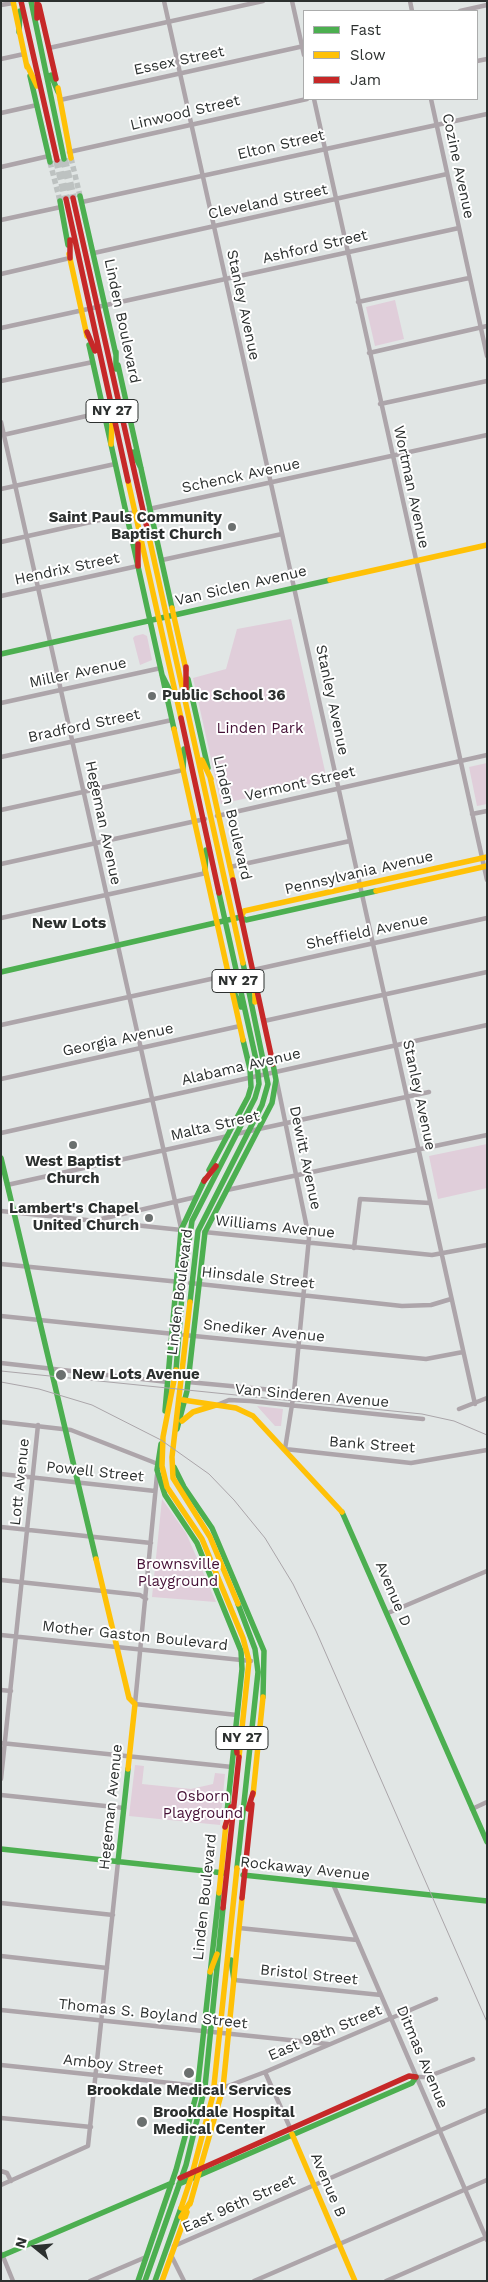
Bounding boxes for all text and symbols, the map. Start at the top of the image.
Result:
legend [303,10,478,100]
text: Fast [350,21,381,39]
street label: Essex Street [132,43,226,79]
text: Slow [350,46,386,64]
text: Jam [350,71,381,89]
street label: Linwood Street [128,92,242,134]
street label: Cozine Avenue [438,112,478,220]
street label: Elton Street [236,126,326,164]
street label: Cleveland Street [207,181,329,223]
street label: Ashford Street [261,226,369,268]
street label: Stanley Avenue [223,248,263,362]
street label: Linden Boulevard [100,257,144,385]
road number: NY 27 [86,400,138,422]
street label: Wortman Avenue [389,424,433,550]
street label: Schenck Avenue [180,455,302,497]
place label: Saint Pauls Community Baptist Church [49,509,222,544]
marker: Saint Pauls Community Baptist Church [226,521,238,533]
street label: Hendrix Street [13,549,121,589]
street label: Van Siclen Avenue [174,562,308,610]
street label: Stanley Avenue [312,643,352,757]
street label: Miller Avenue [28,654,128,692]
place label: Public School 36 [162,687,286,705]
marker: Public School 36 [146,690,158,702]
street label: Bradford Street [26,705,142,747]
park label: Linden Park [217,720,303,738]
street label: Linden Boulevard [209,754,255,882]
street label: Hegeman Avenue [81,759,125,887]
street label: Vermont Street [243,763,357,805]
street label: Pennsylvania Avenue [283,847,435,899]
street label: Sheffield Avenue [304,910,430,954]
district label: New Lots [32,913,106,933]
road number: NY 27 [212,969,264,992]
street label: Georgia Avenue [61,1019,175,1061]
street label: Stanley Avenue [399,1038,439,1152]
street label: Alabama Avenue [180,1045,302,1089]
street label: Dewitt Avenue [285,1104,325,1212]
street label: Malta Street [169,1107,261,1145]
marker: West Baptist Church [67,1139,79,1151]
place label: West Baptist Church [25,1153,121,1188]
place label: Lambert's Chapel United Church [9,1200,139,1235]
marker: Lambert's Chapel United Church [143,1212,155,1224]
street label: Williams Avenue [214,1212,336,1242]
street label: Linden Boulevard [163,1228,197,1356]
street label: Hinsdale Street [201,1263,315,1293]
street label: Snediker Avenue [202,1316,326,1346]
place label: New Lots Avenue [72,1366,200,1384]
marker: New Lots Avenue [54,1368,68,1382]
street label: Van Sinderen Avenue [234,1380,390,1412]
street label: Bank Street [328,1433,416,1457]
street label: Lott Avenue [6,1438,34,1526]
street label: Powell Street [45,1458,145,1486]
park label: Brownsville Playground [136,1556,220,1591]
street label: Avenue D [371,1559,415,1629]
street label: Mother Gaston Boulevard [41,1617,229,1655]
road number: NY 27 [216,1726,268,1750]
street label: Hegeman Avenue [95,1743,127,1871]
park label: Osborn Playground [163,1788,243,1823]
street label: Linden Boulevard [189,1833,221,1961]
street label: Rockaway Avenue [239,1853,371,1885]
street label: Bristol Street [259,1961,359,1989]
street label: Thomas S. Boyland Street [58,1995,248,2033]
street label: East 98th Street [265,2001,385,2065]
street label: Ditmas Avenue [392,2003,452,2111]
street label: Amboy Street [62,2051,164,2079]
marker: Brookdale Medical Services [182,2066,196,2080]
place label: Brookdale Medical Services [87,2082,291,2100]
place label: Brookdale Hospital Medical Center [153,2104,295,2139]
marker: Brookdale Hospital Medical Center [135,2115,149,2129]
street label: Avenue B [306,2150,350,2220]
street label: East 96th Street [180,2171,298,2237]
north arrow [10,2222,60,2272]
text: N [11,2235,30,2250]

